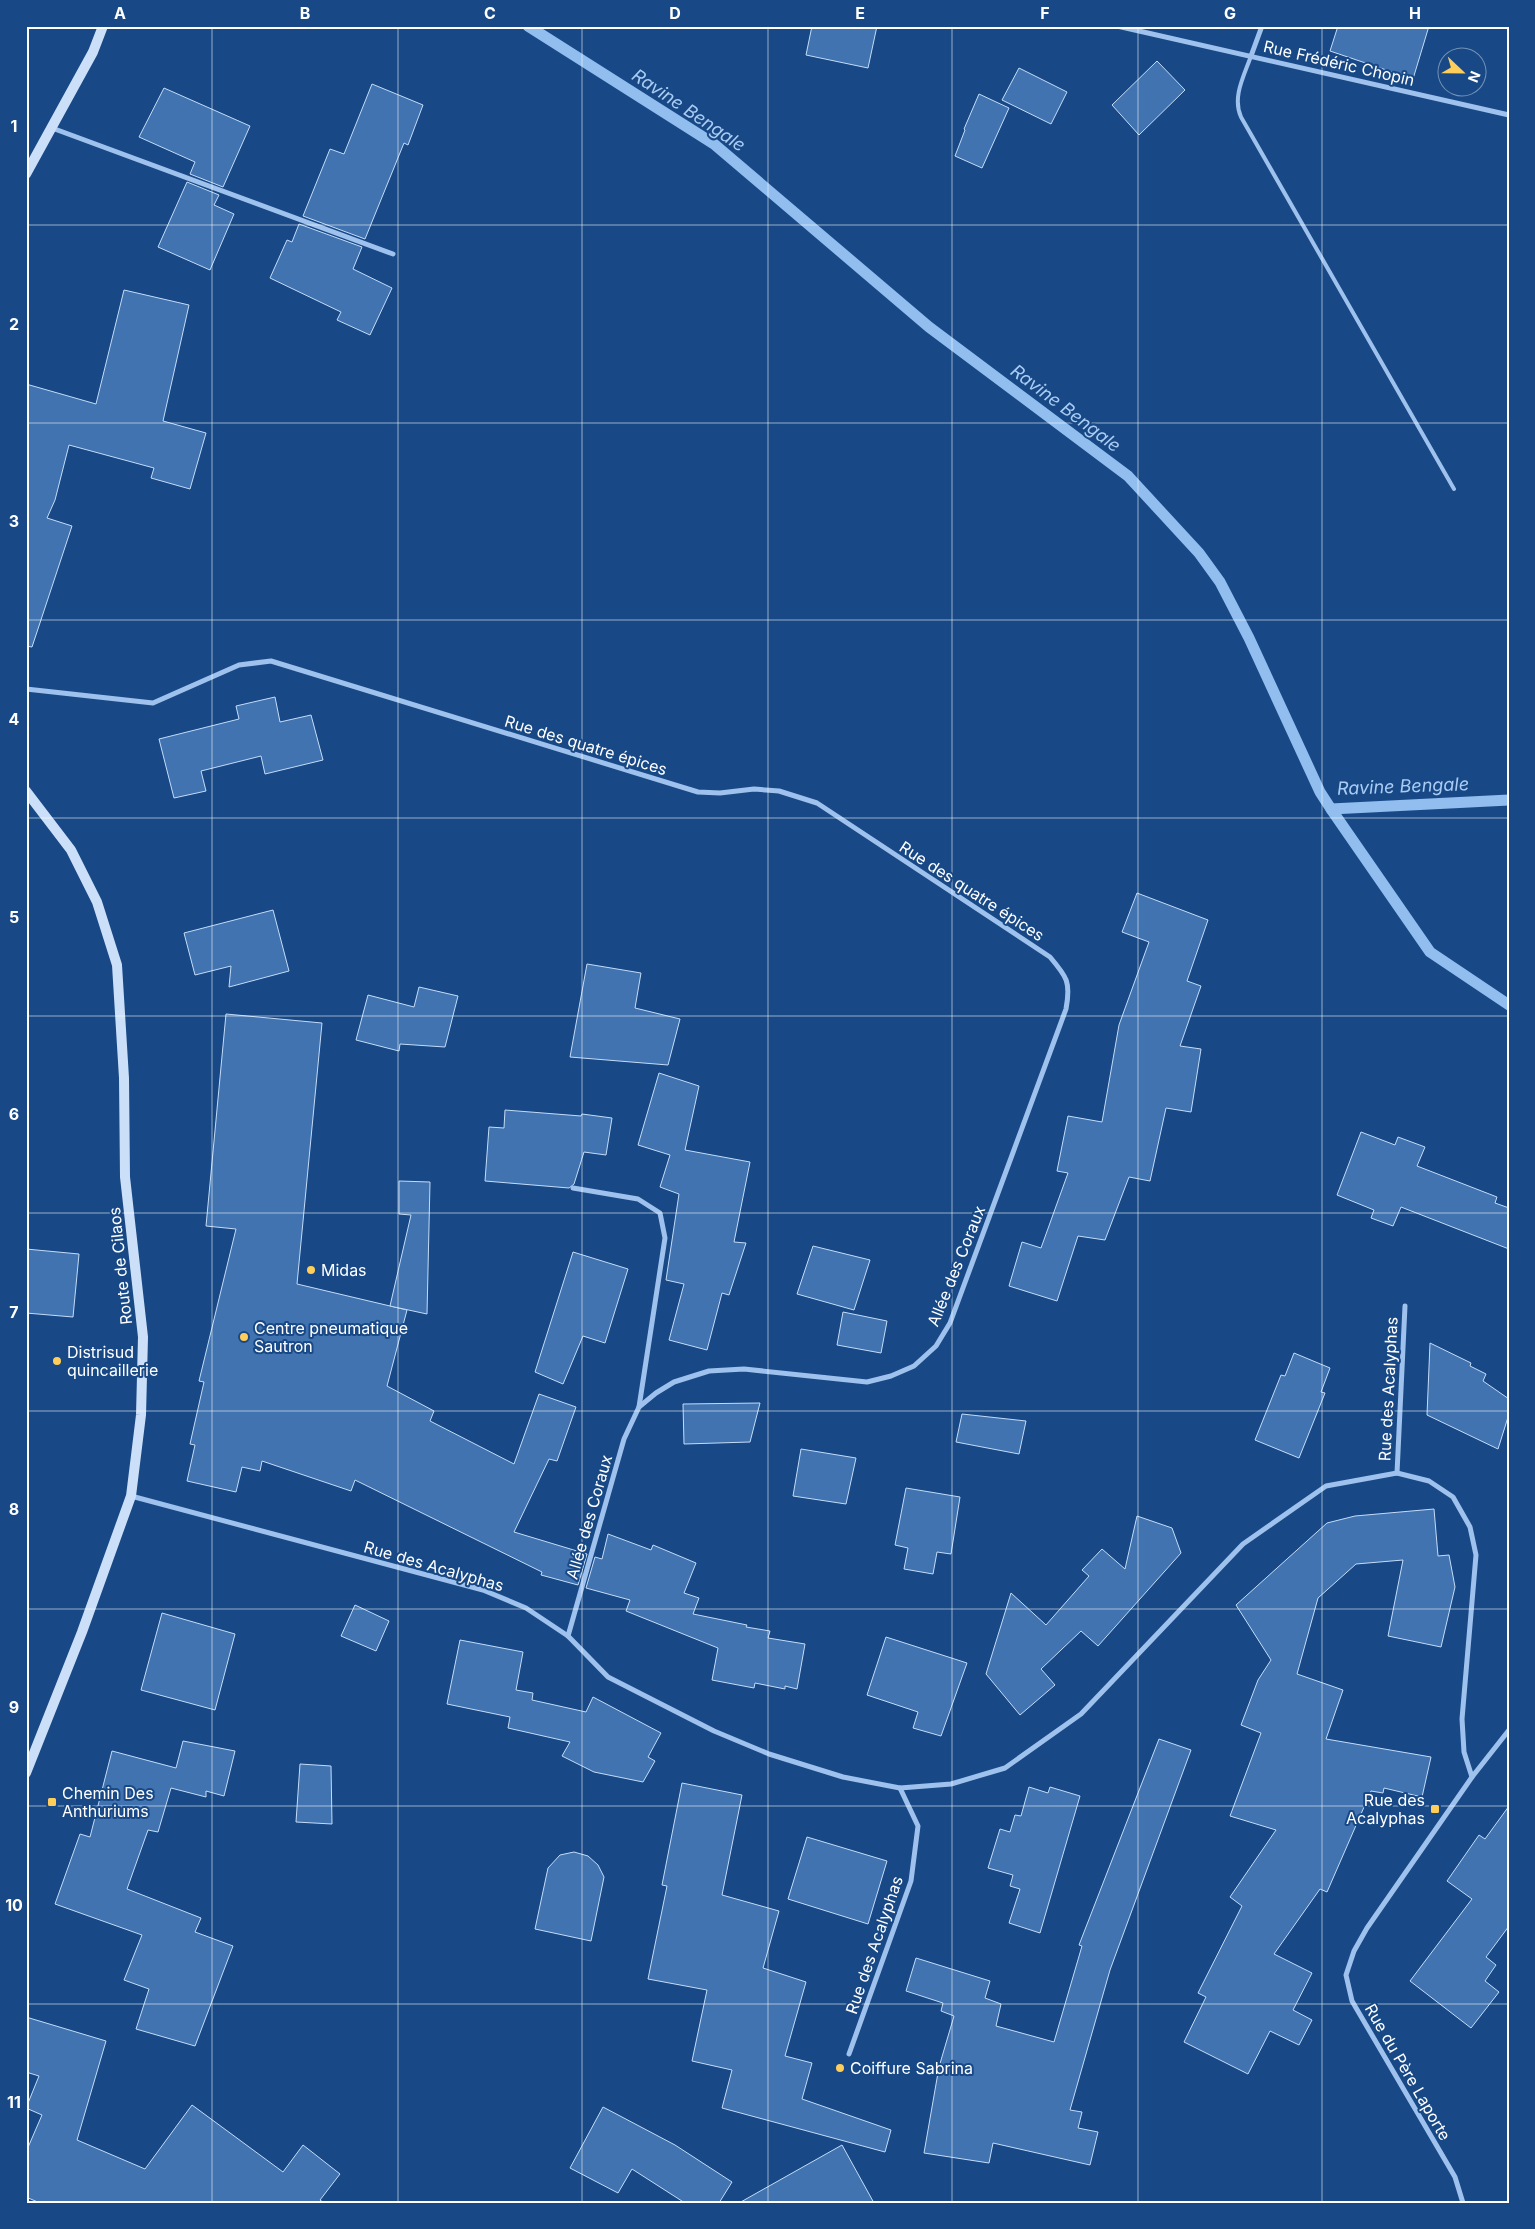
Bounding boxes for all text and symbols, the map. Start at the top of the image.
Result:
text: A [114,3,126,23]
text: B [300,3,310,23]
text: C [484,3,496,23]
text: D [669,3,681,23]
text: E [855,3,865,23]
text: F [1040,3,1050,23]
text: G [1224,3,1236,23]
text: H [1409,3,1421,23]
street label: Rue Frédéric Chopin [1262,36,1416,90]
north arrow [1438,48,1488,98]
water label: Ravine Bengale [628,64,750,156]
text: N [1465,69,1484,85]
text: 1 [11,116,17,136]
text: 2 [9,314,19,334]
water label: Ravine Bengale [1007,360,1125,456]
text: 3 [9,511,19,531]
text: 4 [9,709,20,729]
street label: Rue des quatre épices [502,711,670,779]
water label: Ravine Bengale [1337,773,1469,799]
street label: Rue des quatre épices [896,837,1048,945]
text: 5 [9,907,19,927]
text: 6 [9,1104,19,1124]
street label: Allée des Coraux [923,1202,989,1329]
street label: Route de Cilaos [104,1206,136,1326]
place label: Midas [321,1260,367,1280]
marker: Midas [305,1264,317,1276]
text: 7 [9,1302,19,1322]
street label: Rue des Acalyphas [1374,1316,1402,1462]
place label: Centre pneumatique Sautron [254,1318,408,1356]
marker: Centre pneumatique Sautron [238,1331,250,1343]
place label: Distrisud quincaillerie [67,1342,158,1380]
marker: Distrisud quincaillerie [51,1355,63,1367]
street label: Allée des Coraux [562,1452,616,1582]
text: 8 [9,1499,19,1519]
street label: Rue des Acalyphas [362,1536,506,1596]
text: 9 [9,1697,19,1717]
place label: Chemin Des Anthuriums [62,1783,154,1821]
place label: Rue des Acalyphas [1346,1790,1425,1828]
marker: Chemin Des Anthuriums [46,1796,58,1808]
marker: Rue des Acalyphas [1429,1803,1441,1815]
street label: Rue des Acalyphas [841,1873,907,2017]
text: 10 [5,1895,23,1915]
street label: Rue du Père Laporte [1361,2000,1455,2144]
place label: Coiffure Sabrina [850,2058,973,2078]
marker: Coiffure Sabrina [834,2062,846,2074]
text: 11 [7,2092,21,2112]

